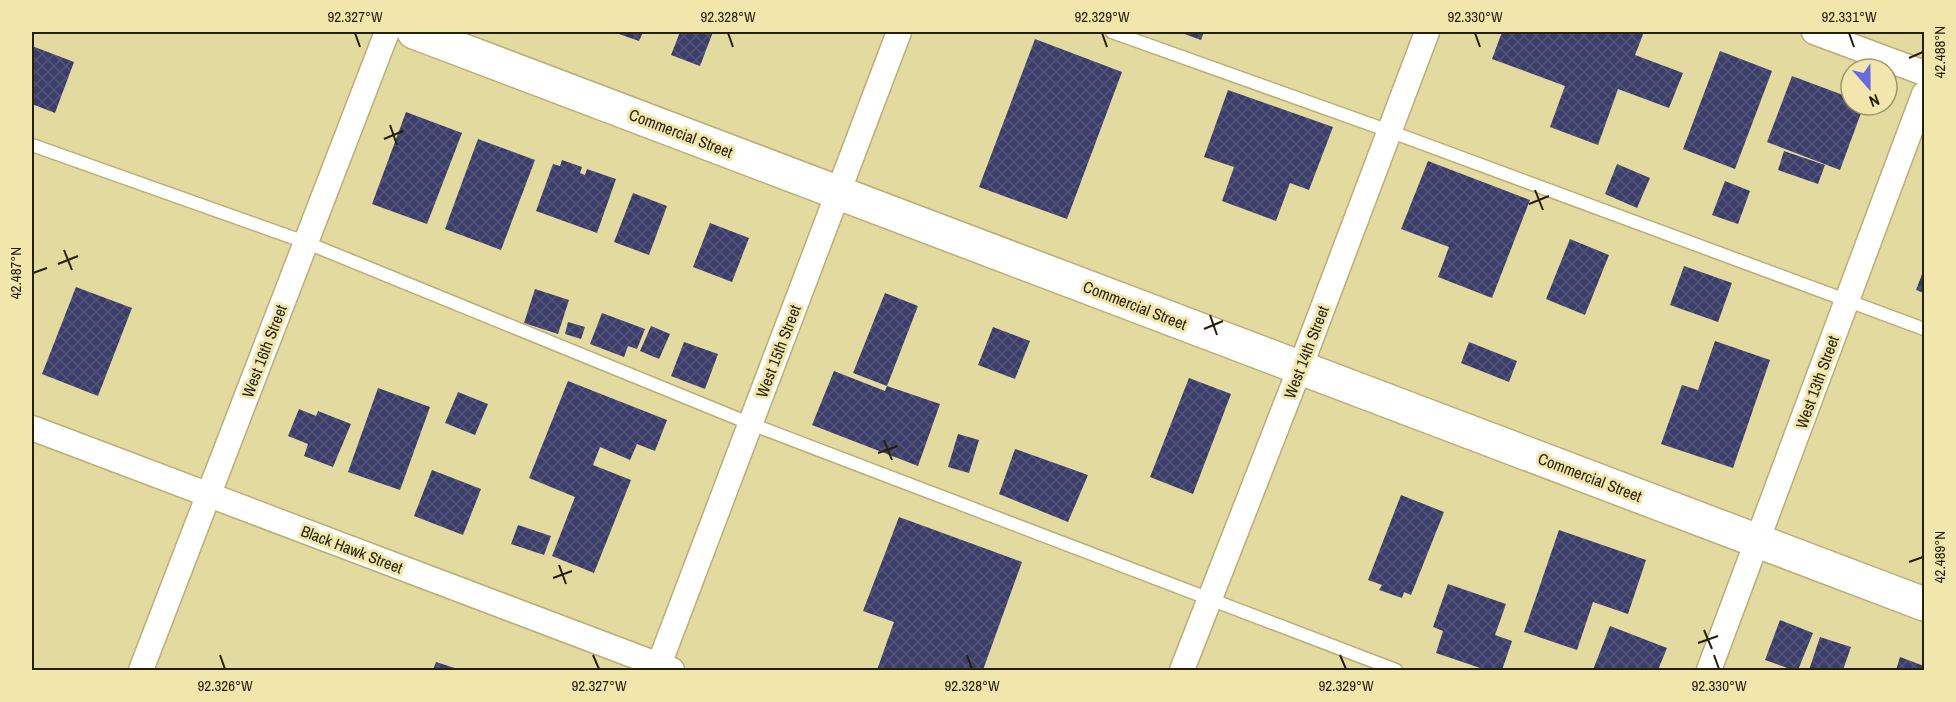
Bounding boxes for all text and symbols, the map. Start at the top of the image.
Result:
text: 92.327°W [327,6,383,27]
text: 92.328°W [700,6,756,27]
text: 92.329°W [1074,6,1130,27]
text: 92.330°W [1447,6,1503,27]
text: 92.331°W [1821,6,1877,27]
text: 42.488°N [1929,26,1950,78]
north arrow [1839,57,1899,117]
text: N [1866,89,1883,113]
street label: Commercial Street [626,103,736,163]
text: 42.487°N [5,247,26,299]
street label: Commercial Street [1080,275,1190,335]
street label: West 16th Street [236,301,292,400]
street label: West 15th Street [750,301,806,400]
street label: West 14th Street [1278,302,1334,401]
street label: West 13th Street [1790,332,1844,432]
street label: Commercial Street [1535,447,1645,507]
street label: Black Hawk Street [298,520,406,579]
text: 42.489°N [1929,531,1950,583]
text: 92.326°W [197,675,253,696]
text: 92.327°W [571,675,627,696]
text: 92.328°W [944,675,1000,696]
text: 92.329°W [1318,675,1374,696]
text: 92.330°W [1691,675,1747,696]

